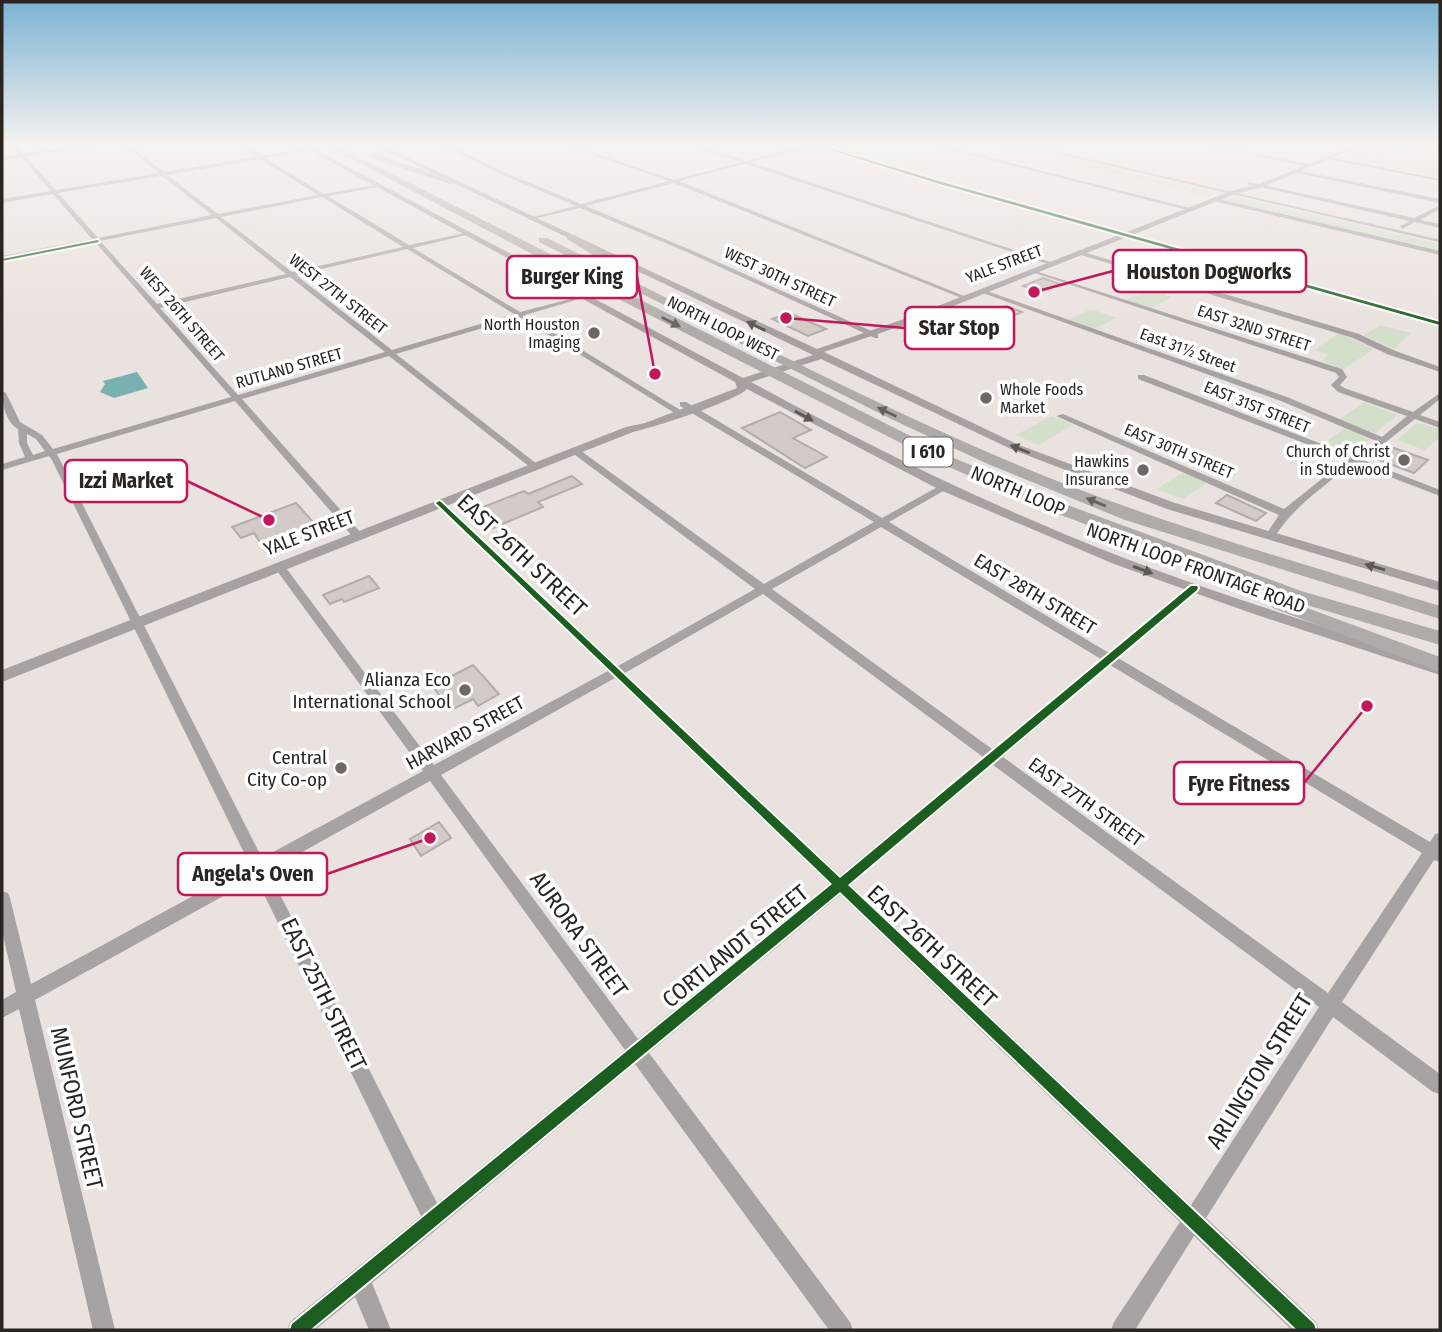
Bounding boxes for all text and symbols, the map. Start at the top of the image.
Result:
street label: YALE STREET [963,241,1045,287]
street label: WEST 30TH STREET [722,243,839,311]
street label: WEST 27TH STREET [285,250,391,338]
callout: Houston Dogworks [1113,250,1306,292]
callout: Burger King [507,256,637,298]
text: Houston Dogworks [1127,259,1291,285]
street label: WEST 26TH STREET [136,263,229,366]
text: Burger King [521,264,623,290]
street label: NORTH LOOP WEST [664,292,782,364]
street label: EAST 32ND STREET [1195,301,1313,355]
callout: Star Stop [905,307,1014,349]
place label: North Houston Imaging [484,315,580,352]
text: Star Stop [918,315,1000,341]
one-way arrow [661,316,681,327]
one-way arrow [746,320,766,331]
street label: East 31½ Street [1137,324,1239,376]
marker: North Houston Imaging [586,325,602,341]
street label: RUTLAND STREET [234,344,345,392]
street label: EAST 31ST STREET [1201,377,1313,437]
place label: Whole Foods Market [1000,380,1083,417]
marker: Whole Foods Market [978,390,994,406]
one-way arrow [877,406,897,417]
one-way arrow [794,410,814,422]
street label: EAST 30TH STREET [1122,419,1237,483]
road number: I 610 [904,438,953,466]
place label: Church of Christ in Studewood [1286,442,1391,479]
one-way arrow [1009,443,1030,454]
place label: Hawkins Insurance [1065,452,1129,489]
marker: Church of Christ in Studewood [1396,452,1412,468]
callout: Izzi Market [65,460,187,502]
street label: NORTH LOOP [968,461,1068,521]
marker: Hawkins Insurance [1135,462,1151,478]
text: Izzi Market [79,468,174,494]
street label: EAST 26TH STREET [452,488,593,622]
one-way arrow [1085,496,1106,507]
street label: YALE STREET [260,505,358,561]
street label: NORTH LOOP FRONTAGE ROAD [1084,518,1308,618]
street label: EAST 28TH STREET [970,549,1100,640]
one-way arrow [1364,562,1385,572]
one-way arrow [1132,564,1153,575]
place label: Alianza Eco International School [293,668,451,713]
marker: Alianza Eco International School [457,682,473,698]
street label: HARVARD STREET [402,691,528,775]
place label: Central City Co-op [247,746,327,791]
street label: EAST 27TH STREET [1024,753,1148,852]
marker: Central City Co-op [333,760,349,776]
callout: Fyre Fitness [1174,762,1304,804]
text: Fyre Fitness [1188,771,1290,797]
callout: Angela's Oven [178,853,327,895]
text: Angela's Oven [191,861,314,887]
street label: AURORA STREET [524,866,634,1003]
street label: CORTLANDT STREET [656,878,814,1013]
street label: EAST 26TH STREET [862,879,1003,1013]
street label: EAST 25TH STREET [275,913,373,1075]
street label: ARLINGTON STREET [1200,988,1318,1154]
street label: MUNFORD STREET [45,1024,109,1192]

